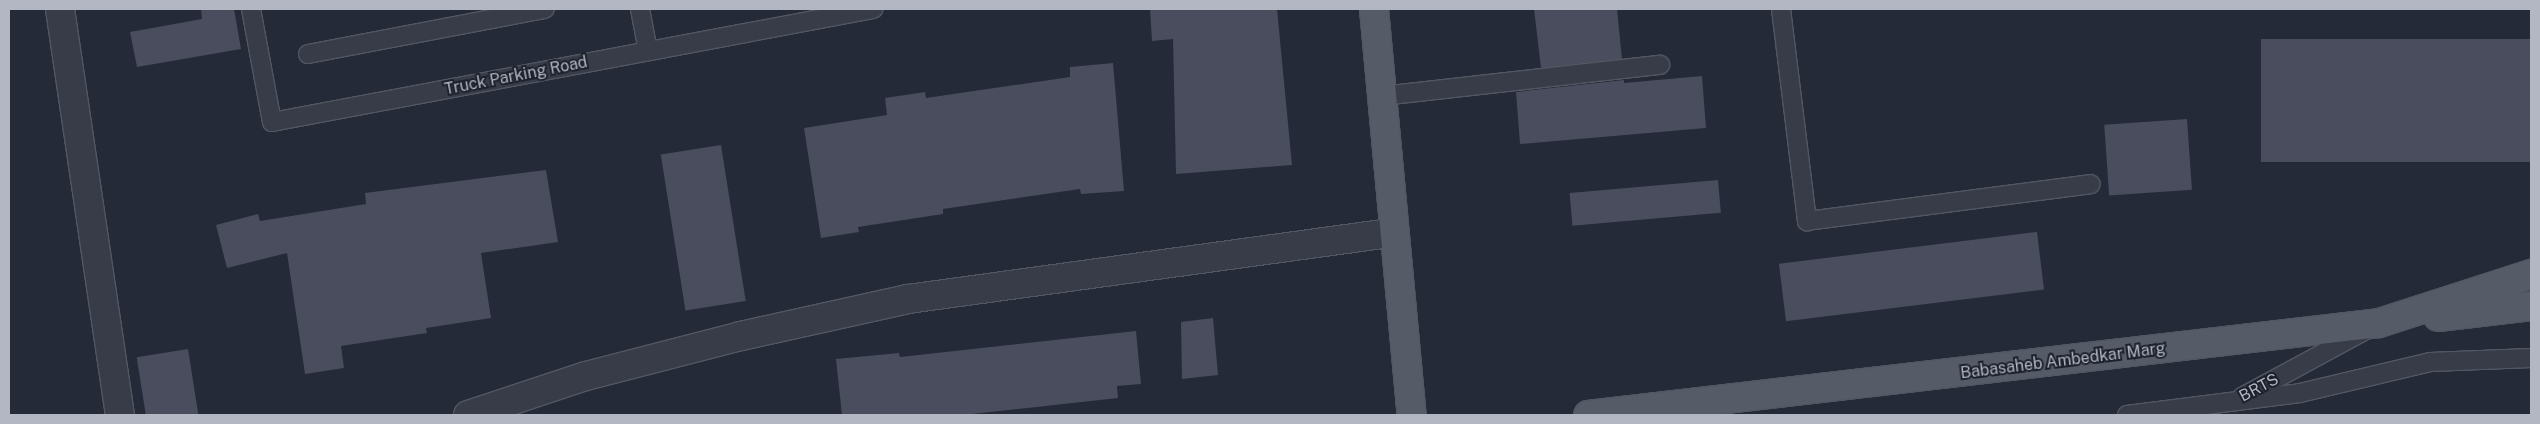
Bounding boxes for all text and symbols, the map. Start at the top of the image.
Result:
street label: Truck Parking Road [443,53,589,99]
street label: Babasaheb Ambedkar Marg [1959,339,2167,383]
street label: BRTS [2236,370,2282,406]

